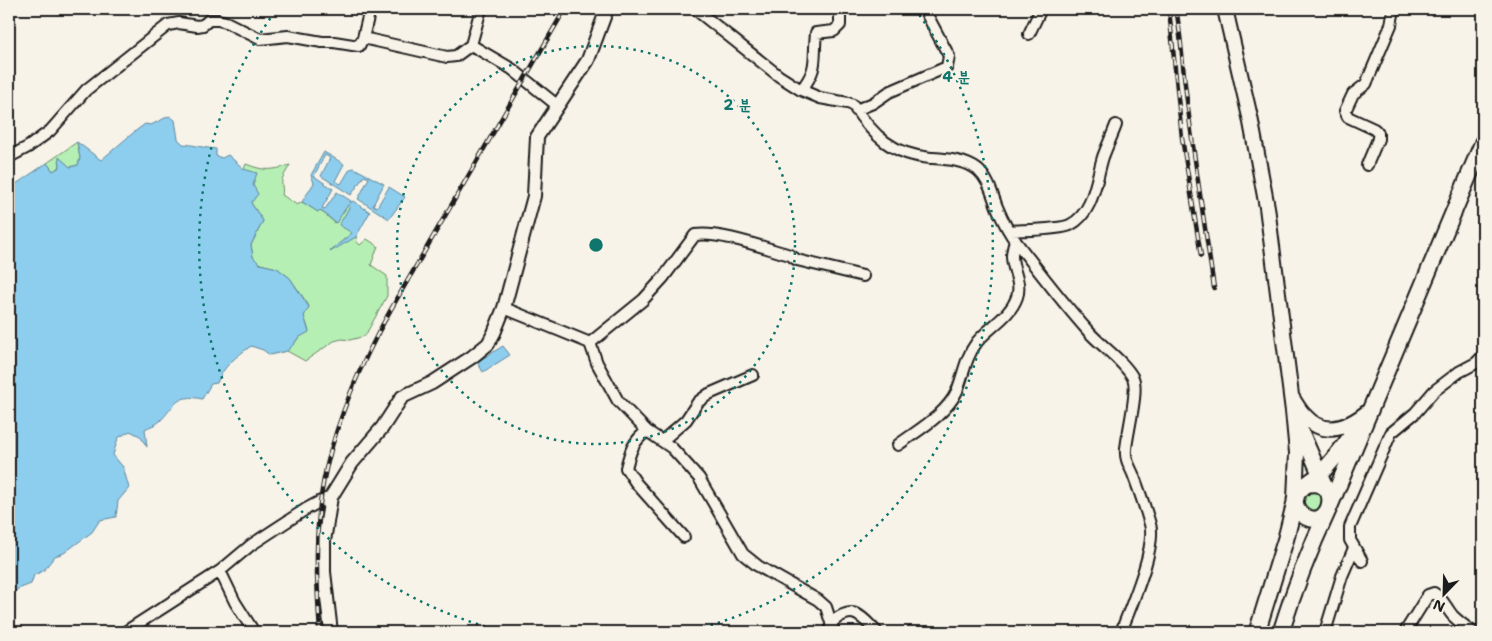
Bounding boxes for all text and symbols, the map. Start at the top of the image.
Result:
text: 4 분 [942,67,970,87]
text: 2 분 [723,95,751,115]
centre of rings [587,236,605,254]
north arrow [1420,568,1470,618]
text: N [1430,596,1448,616]

